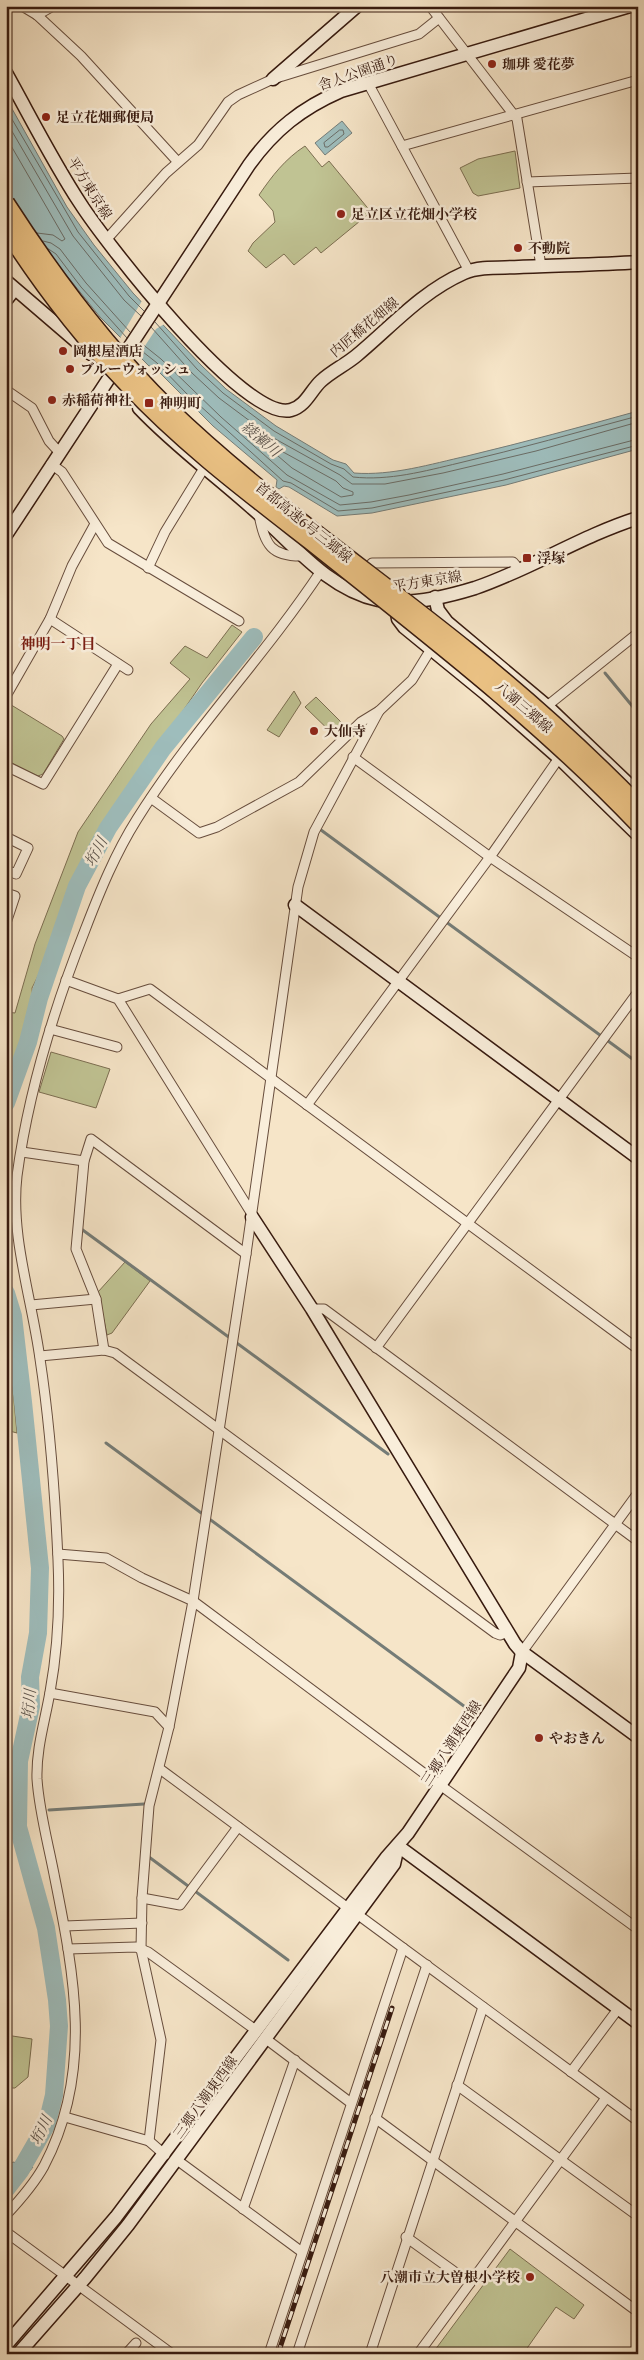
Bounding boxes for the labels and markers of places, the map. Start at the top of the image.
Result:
place label: 珈琲 愛花夢 [502,56,575,75]
marker: 珈琲 愛花夢 [486,58,498,70]
place label: 足立花畑郵便局 [56,109,154,128]
marker: 足立花畑郵便局 [40,111,52,123]
place label: 足立区立花畑小学校 [351,206,477,225]
marker: 足立区立花畑小学校 [335,208,347,220]
place label: 不動院 [528,240,570,259]
marker: 不動院 [512,242,524,254]
place label: 岡根屋酒店 [73,343,143,362]
marker: 岡根屋酒店 [57,345,69,357]
place label: ブルーウォッシュ [80,361,191,380]
marker: ブルーウォッシュ [64,363,76,375]
place label: 赤稲荷神社 [62,392,132,411]
marker: 赤稲荷神社 [46,394,58,406]
place label: 神明町 [159,395,202,414]
marker: 神明町 [143,397,155,409]
place label: 浮塚 [537,550,565,569]
marker: 浮塚 [521,552,533,564]
place label: 大仙寺 [324,723,366,742]
marker: 大仙寺 [308,725,320,737]
place label: やおきん [549,1730,605,1749]
marker: やおきん [533,1732,545,1744]
place label: 八潮市立大曽根小学校 [380,2269,520,2288]
marker: 八潮市立大曽根小学校 [524,2271,536,2283]

